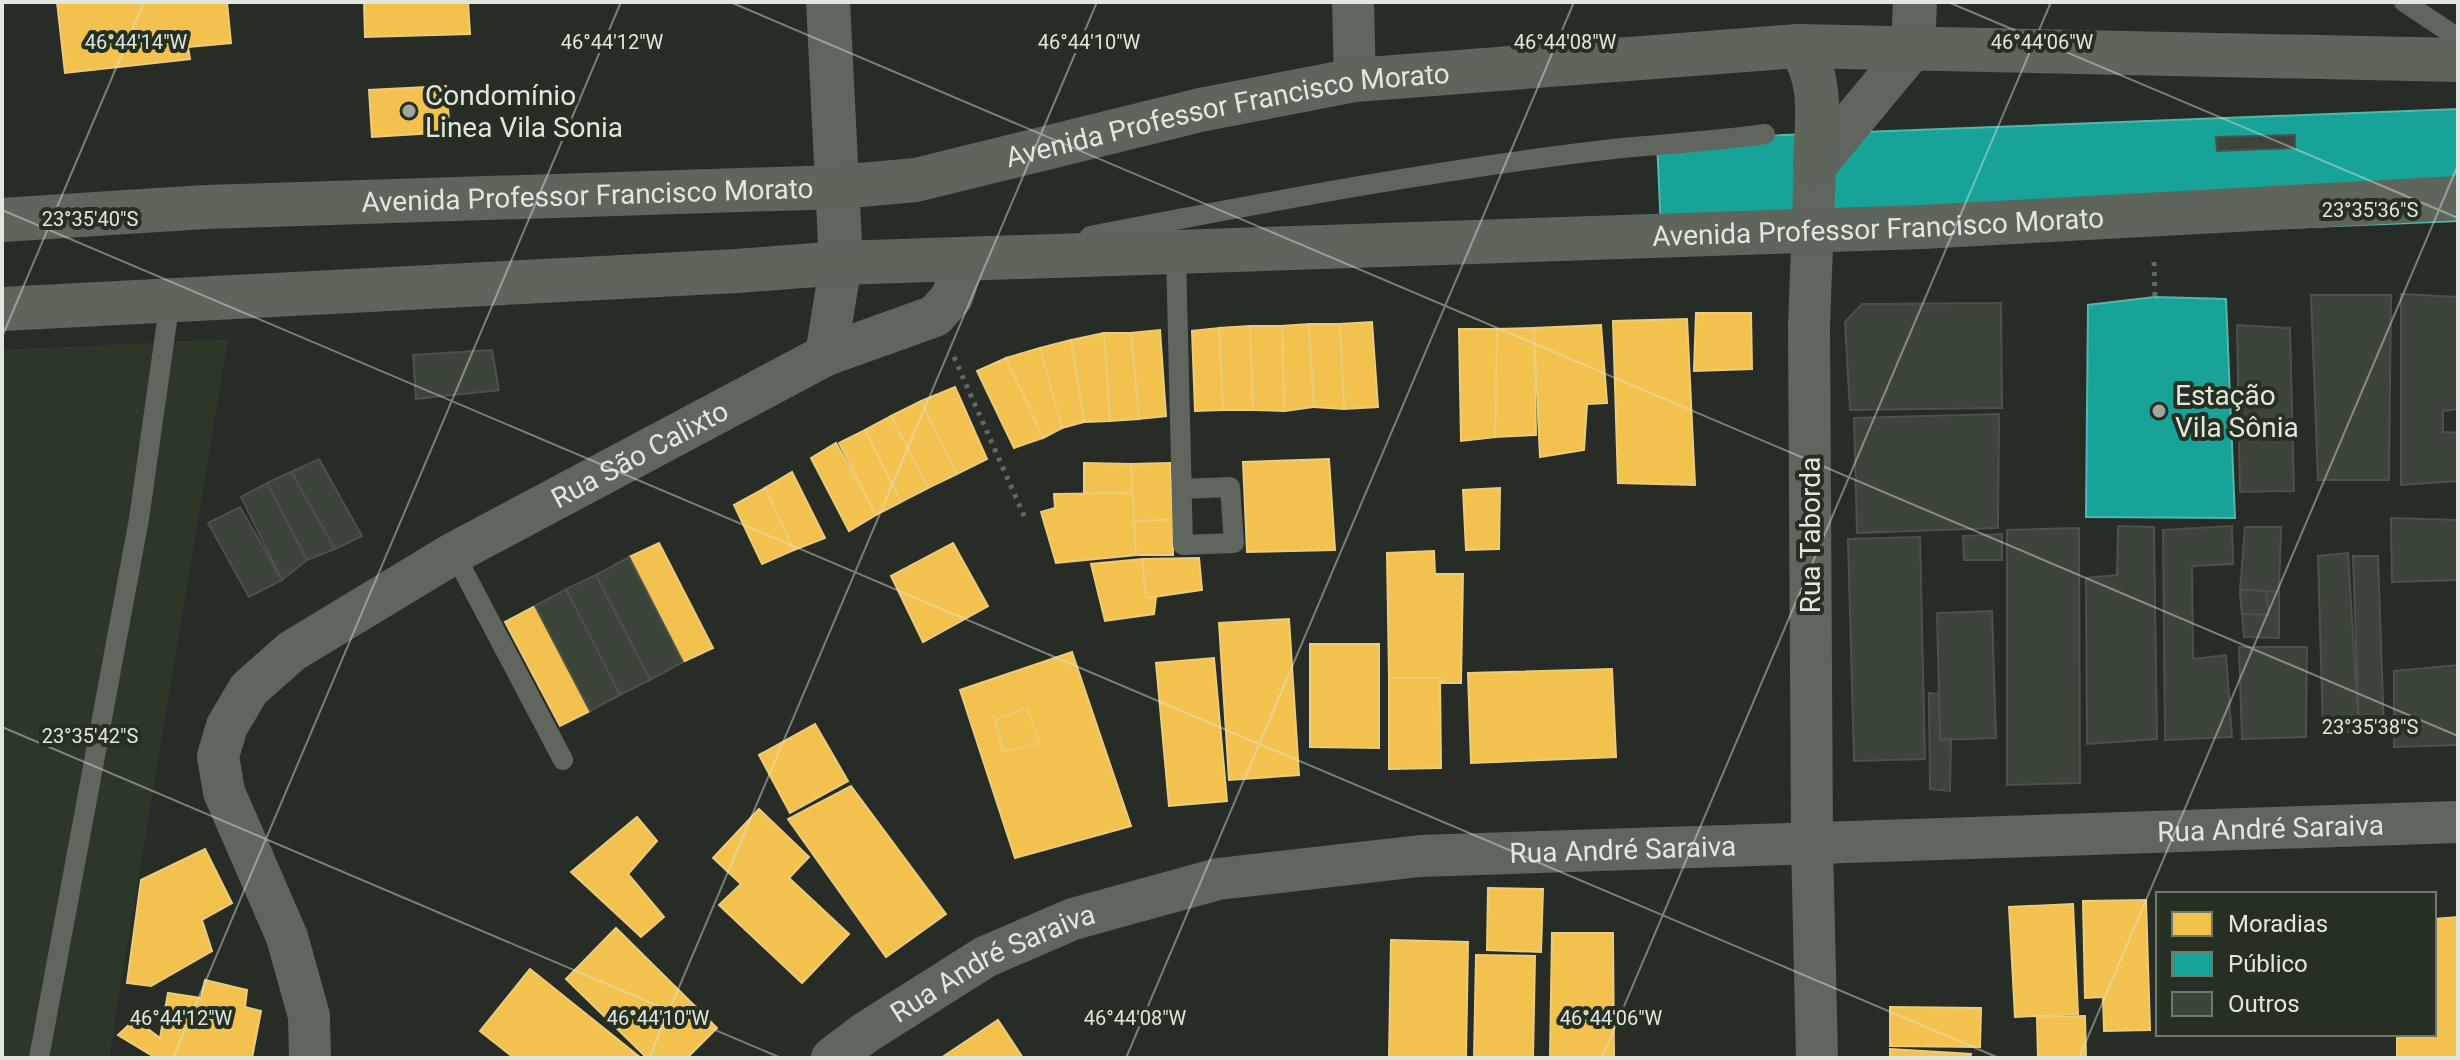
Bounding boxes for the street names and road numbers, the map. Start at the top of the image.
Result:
street label: Avenida Professor Francisco Morato [1002,56,1451,174]
street label: Avenida Professor Francisco Morato [361,171,814,219]
street label: Avenida Professor Francisco Morato [1652,201,2105,252]
street label: Rua São Calixto [546,394,734,515]
street label: Rua Taborda [1794,457,1827,613]
street label: Rua André Saraiva [2157,808,2384,848]
street label: Rua André Saraiva [1509,829,1737,870]
street label: Rua André Saraiva [884,897,1099,1029]

